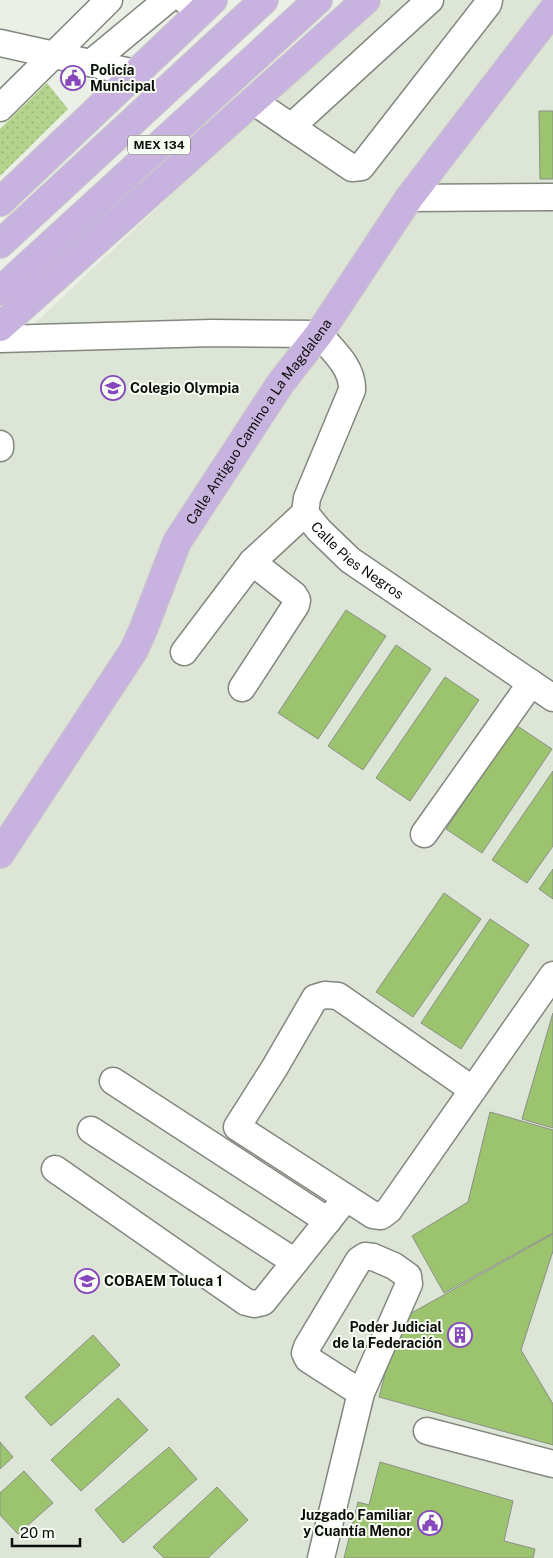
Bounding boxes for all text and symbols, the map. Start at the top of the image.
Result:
place label: Policía Municipal [90,62,156,94]
public building icon: Policía Municipal [60,65,86,91]
road number: MEX 134 [128,136,190,154]
street label: Calle Antiguo Camino a La Magdalena [183,316,335,527]
school or university icon: Colegio Olympia [100,375,126,401]
place label: Colegio Olympia [130,380,239,396]
street label: Calle Pies Negros [308,519,407,602]
school or university icon: COBAEM Toluca 1 [74,1268,100,1294]
place label: COBAEM Toluca 1 [104,1273,222,1289]
place label: Poder Judicial de la Federación [332,1319,442,1351]
building icon: Poder Judicial de la Federación [447,1322,473,1348]
place label: Juzgado Familiar y Cuantía Menor [300,1507,412,1539]
public building icon: Juzgado Familiar y Cuantía Menor [417,1510,443,1536]
scale bar [12,1516,80,1548]
text: 20 m [20,1524,55,1541]

